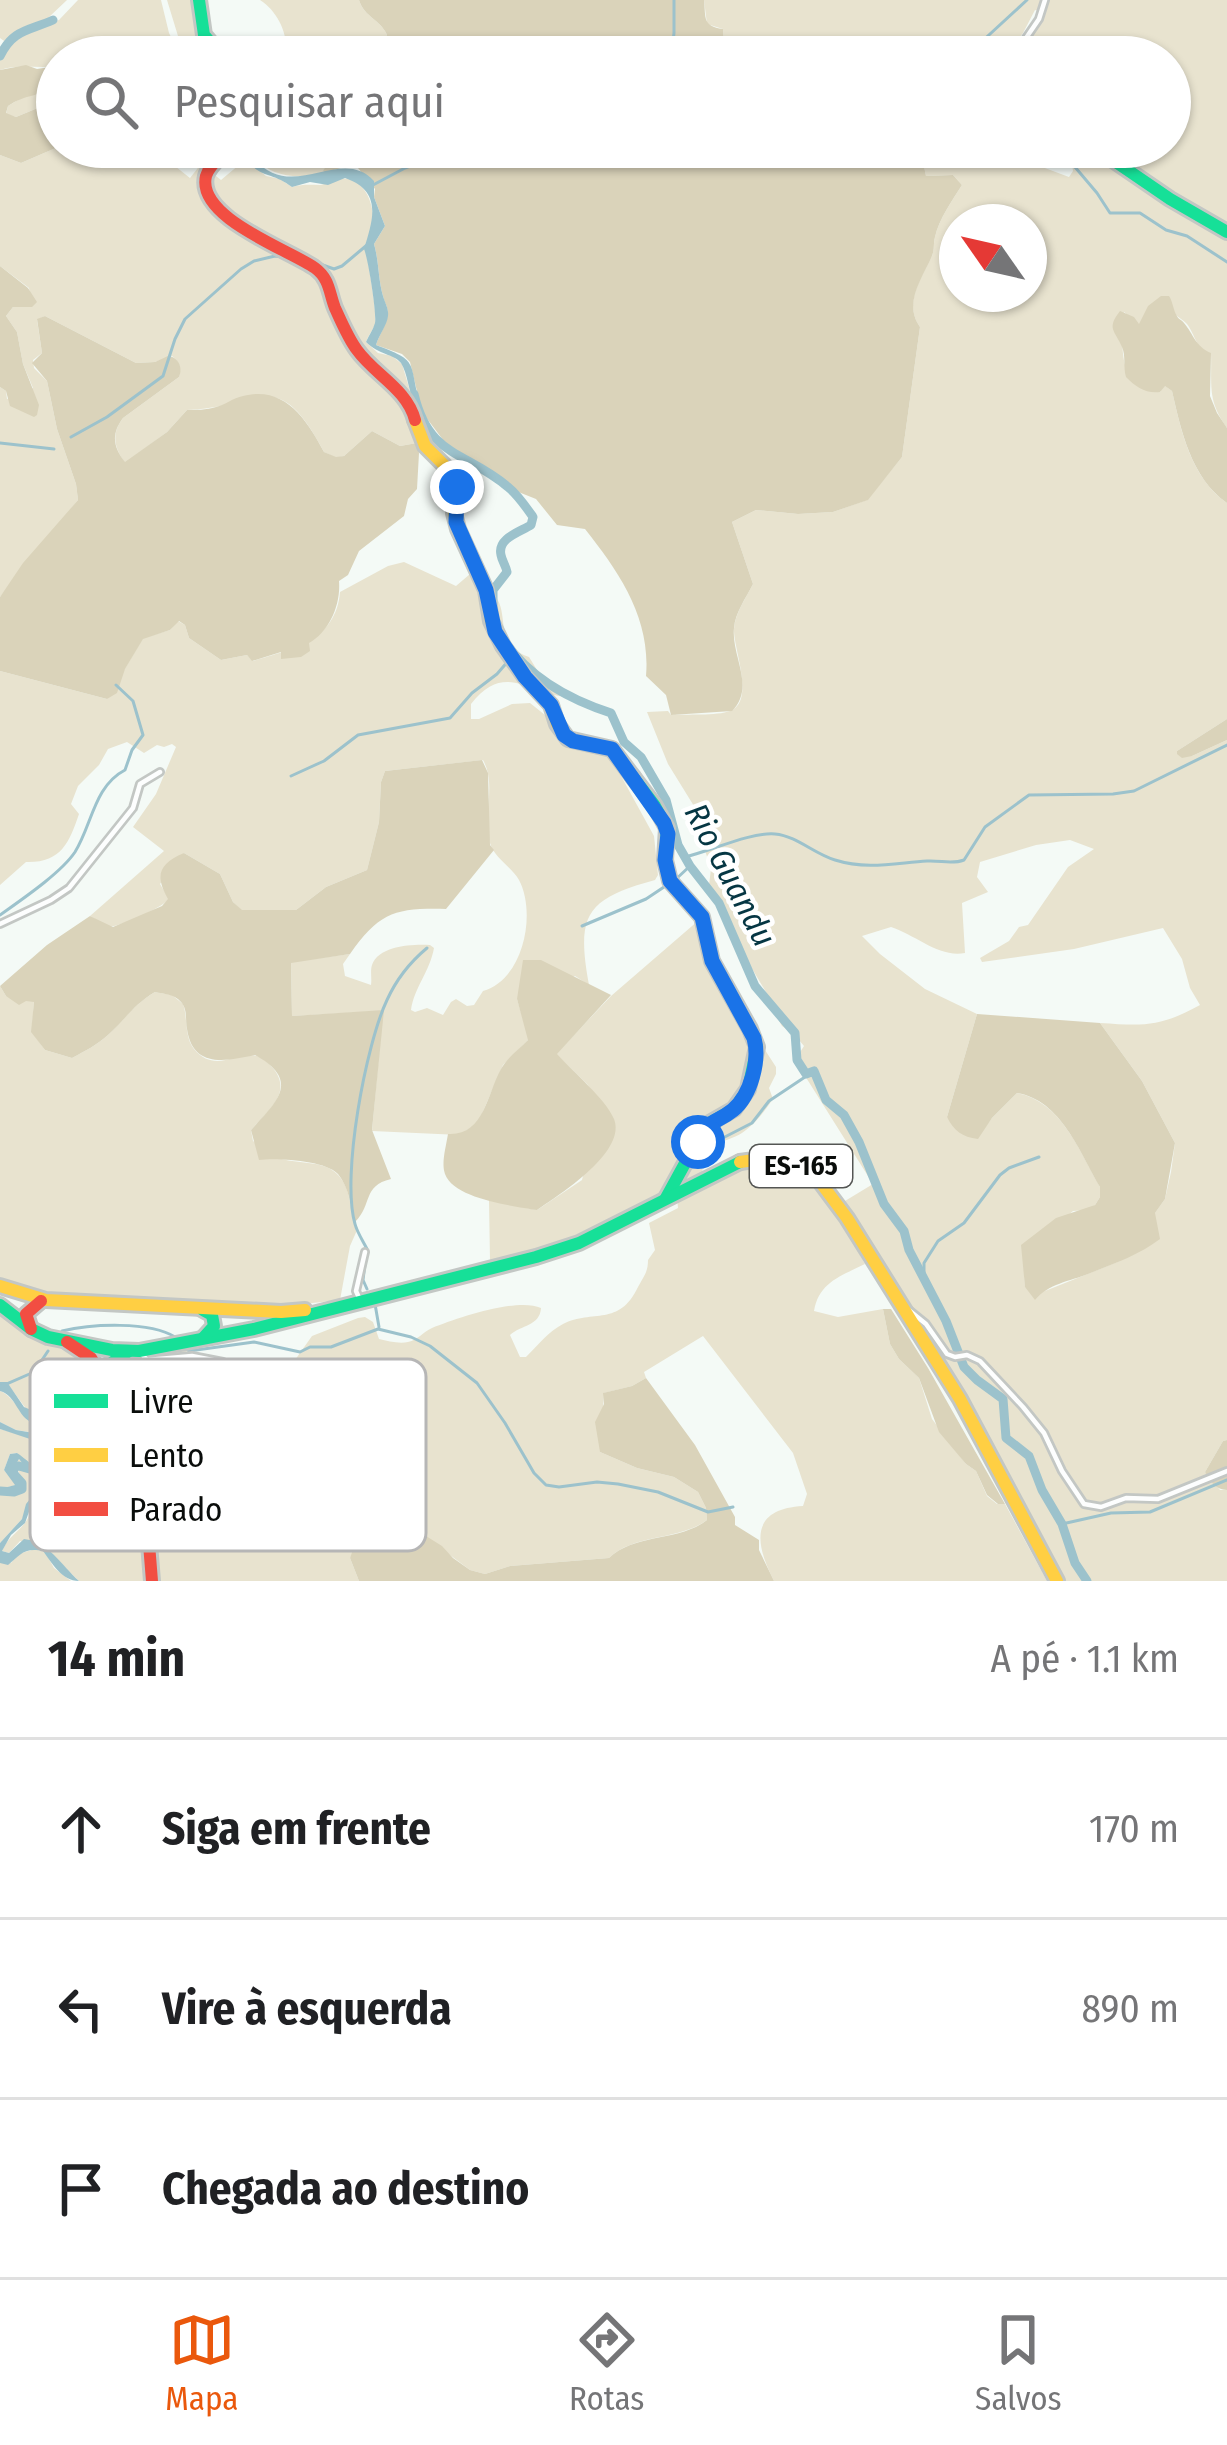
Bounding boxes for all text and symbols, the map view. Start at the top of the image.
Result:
search box [36,36,1191,168]
icon: search [78,69,144,135]
text: Pesquisar aqui [174,75,445,129]
north arrow [939,204,1047,312]
route end [430,460,484,514]
water label: Rio Guandu [676,797,784,953]
route start [671,1115,725,1169]
road number: ES-165 [750,1145,852,1187]
legend [30,1359,426,1551]
text: Livre [129,1382,194,1422]
text: Lento [129,1436,204,1476]
text: Parado [129,1490,222,1530]
text: 14 min [48,1628,185,1690]
text: A pé · 1.1 km [991,1636,1179,1682]
icon: ahead [48,1796,114,1862]
text: Siga em frente [162,1802,431,1856]
text: 170 m [1089,1806,1179,1852]
icon: left [48,1976,114,2042]
text: Vire à esquerda [162,1982,452,2036]
text: 890 m [1082,1986,1179,2032]
icon: arrive [48,2156,114,2222]
text: Chegada ao destino [162,2162,529,2216]
tab: Mapa [165,2307,238,2419]
tab: Rotas [569,2307,644,2419]
tab: Salvos [975,2307,1062,2419]

